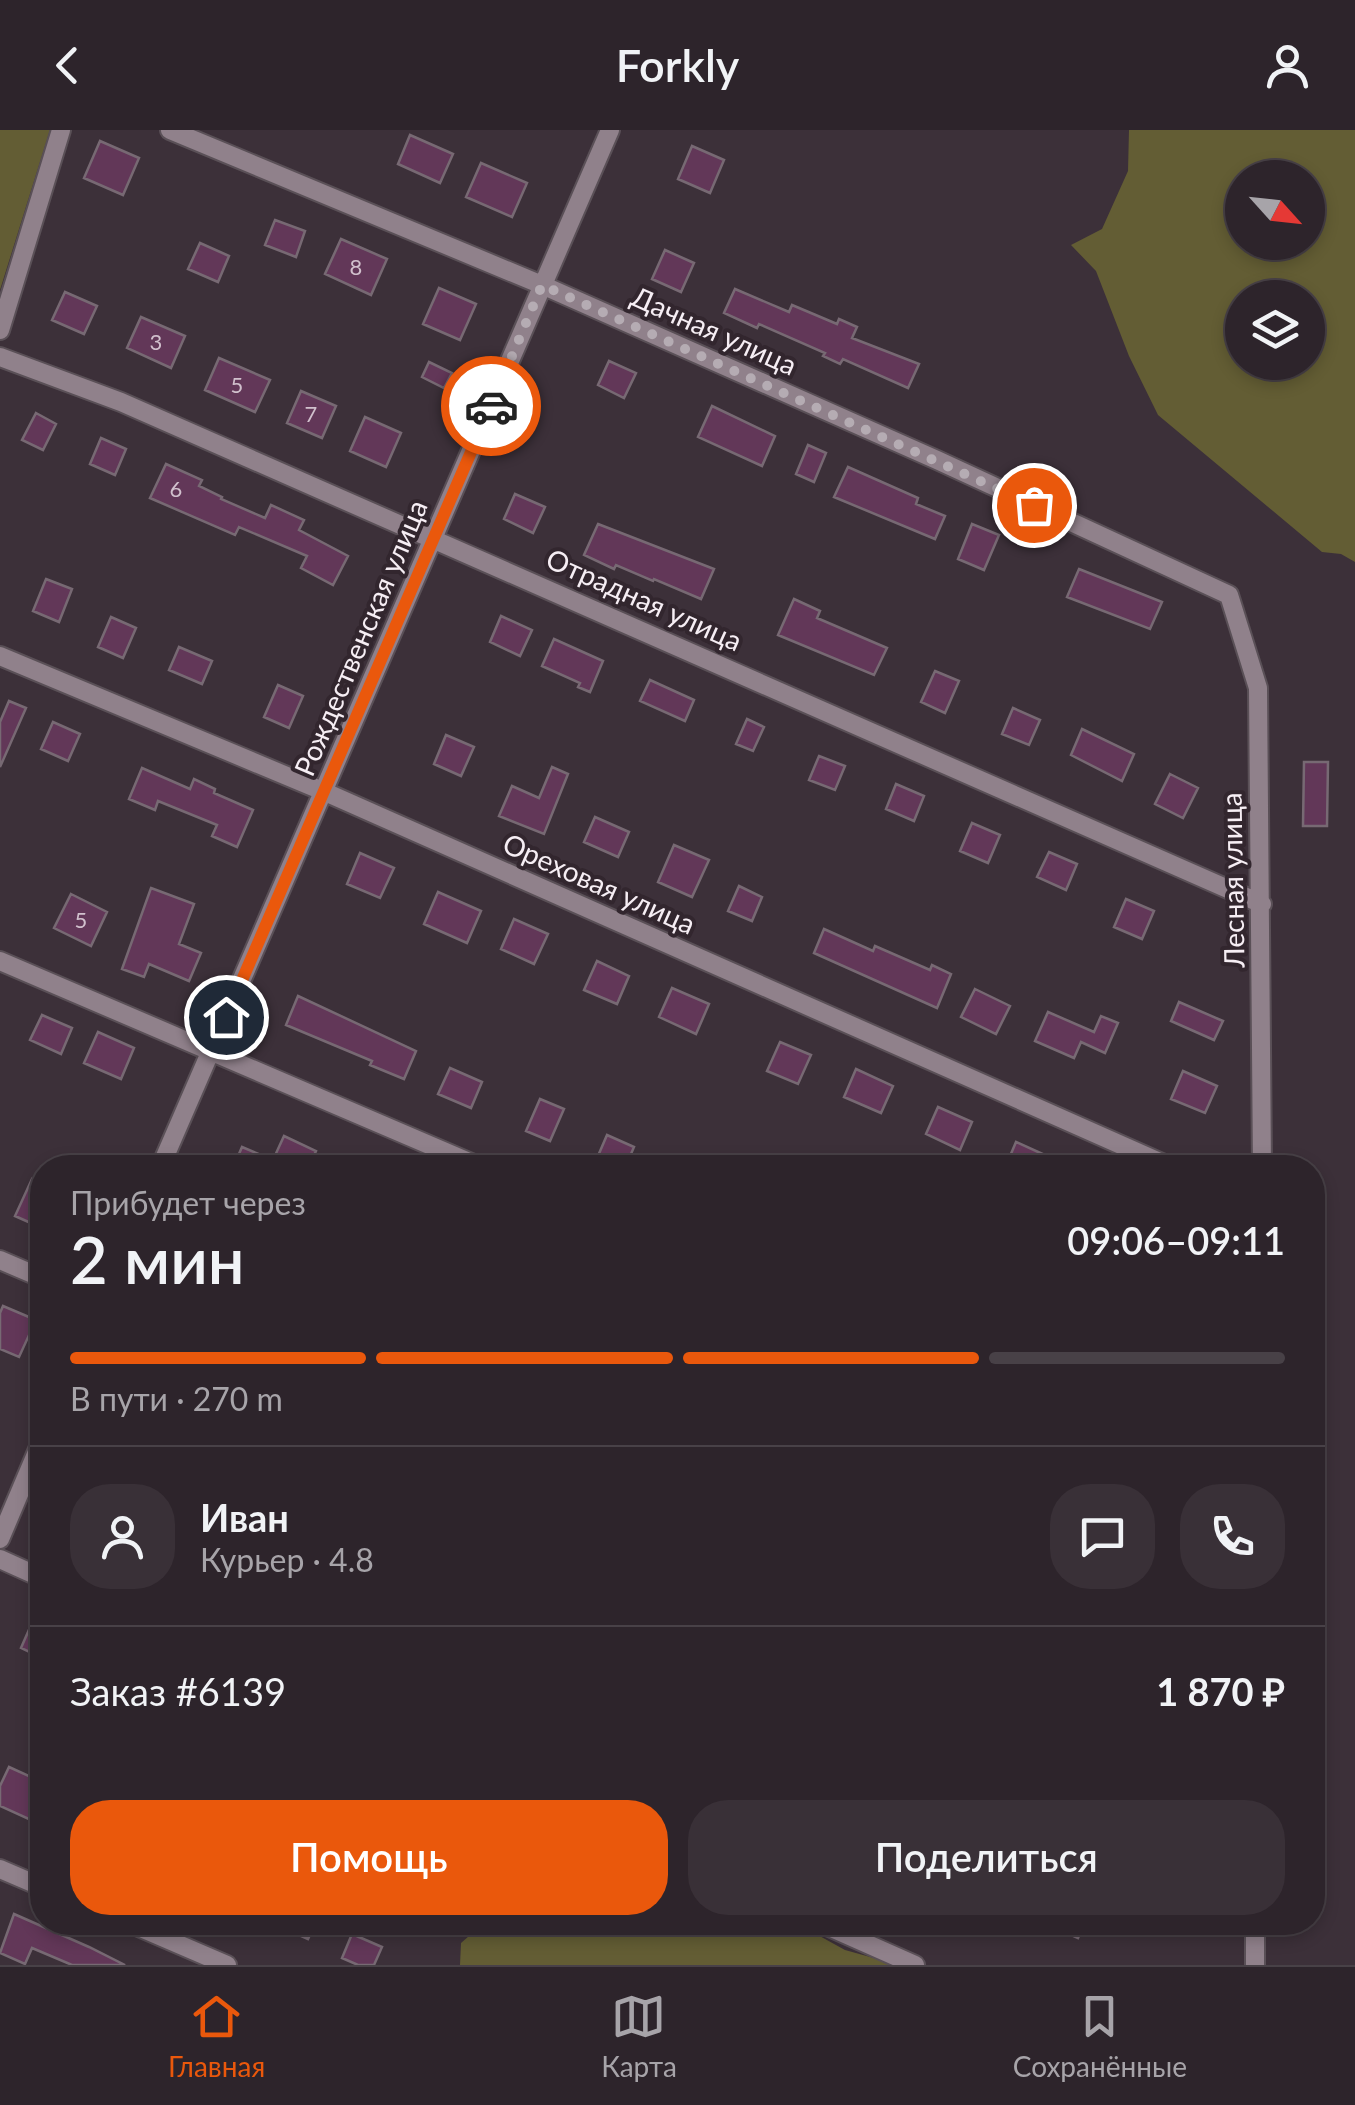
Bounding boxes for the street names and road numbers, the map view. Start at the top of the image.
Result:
street label: Дачная улица [626,278,802,382]
street label: Рождественская улица [287,495,434,781]
street label: Отрадная улица [541,541,748,657]
street label: Лесная улица [1213,792,1251,969]
street label: Ореховая улица [498,825,701,941]

